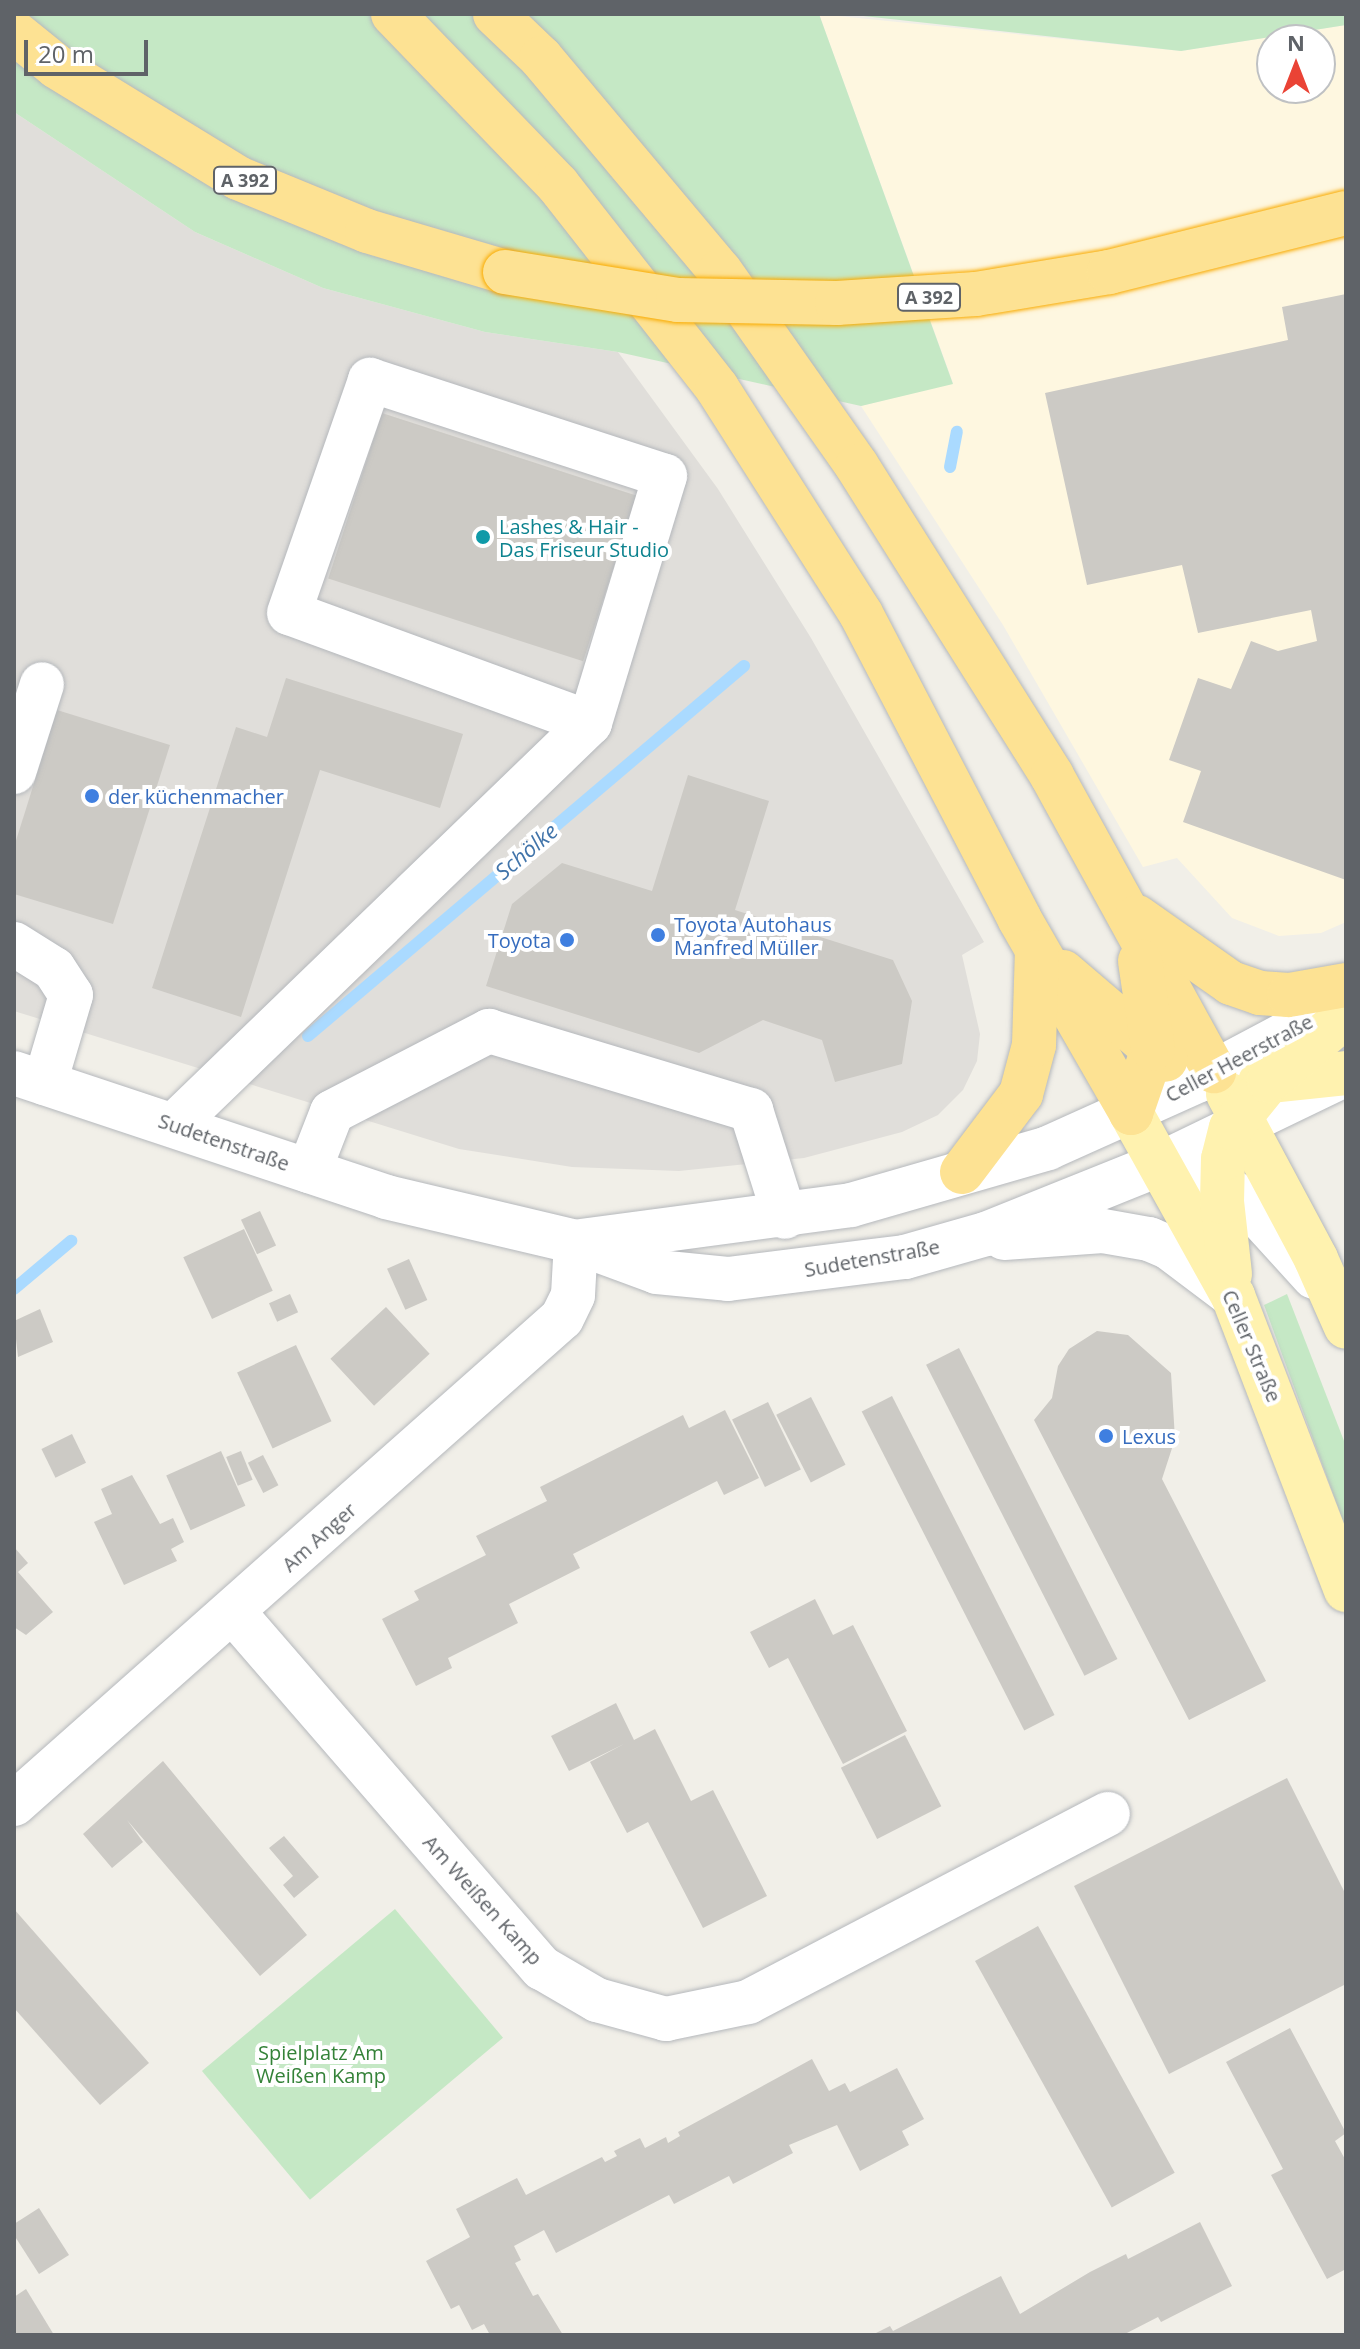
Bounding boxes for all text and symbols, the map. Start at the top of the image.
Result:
scale bar [28,24,152,74]
north arrow [1256,24,1336,104]
text: N [1287,27,1305,57]
text: 20 m [38,37,94,70]
road number: A 392 [213,166,277,194]
road number: A 392 [897,283,961,311]
place label: Lashes & Hair - Das Friseur Studio [499,514,669,561]
marker: Lashes & Hair - Das Friseur Studio [474,528,492,546]
place label: der küchenmacher [108,784,284,808]
marker: der küchenmacher [83,787,101,805]
water label: Schölke [489,817,563,885]
place label: Toyota Autohaus Manfred Müller [674,912,832,959]
marker: Toyota Autohaus Manfred Müller [649,926,667,944]
place label: Toyota [488,928,551,952]
marker: Toyota [558,931,576,949]
street label: Celler Heerstraße [1161,1009,1317,1107]
street label: Sudetenstraße [155,1108,293,1176]
street label: Sudetenstraße [802,1234,942,1282]
street label: Celler Straße [1218,1286,1286,1406]
place label: Lexus [1122,1424,1176,1448]
marker: Lexus [1097,1427,1115,1445]
street label: Am Anger [277,1497,361,1577]
street label: Am Weißen Kamp [418,1830,548,1970]
park label: Spielplatz Am Weißen Kamp [256,2041,386,2088]

